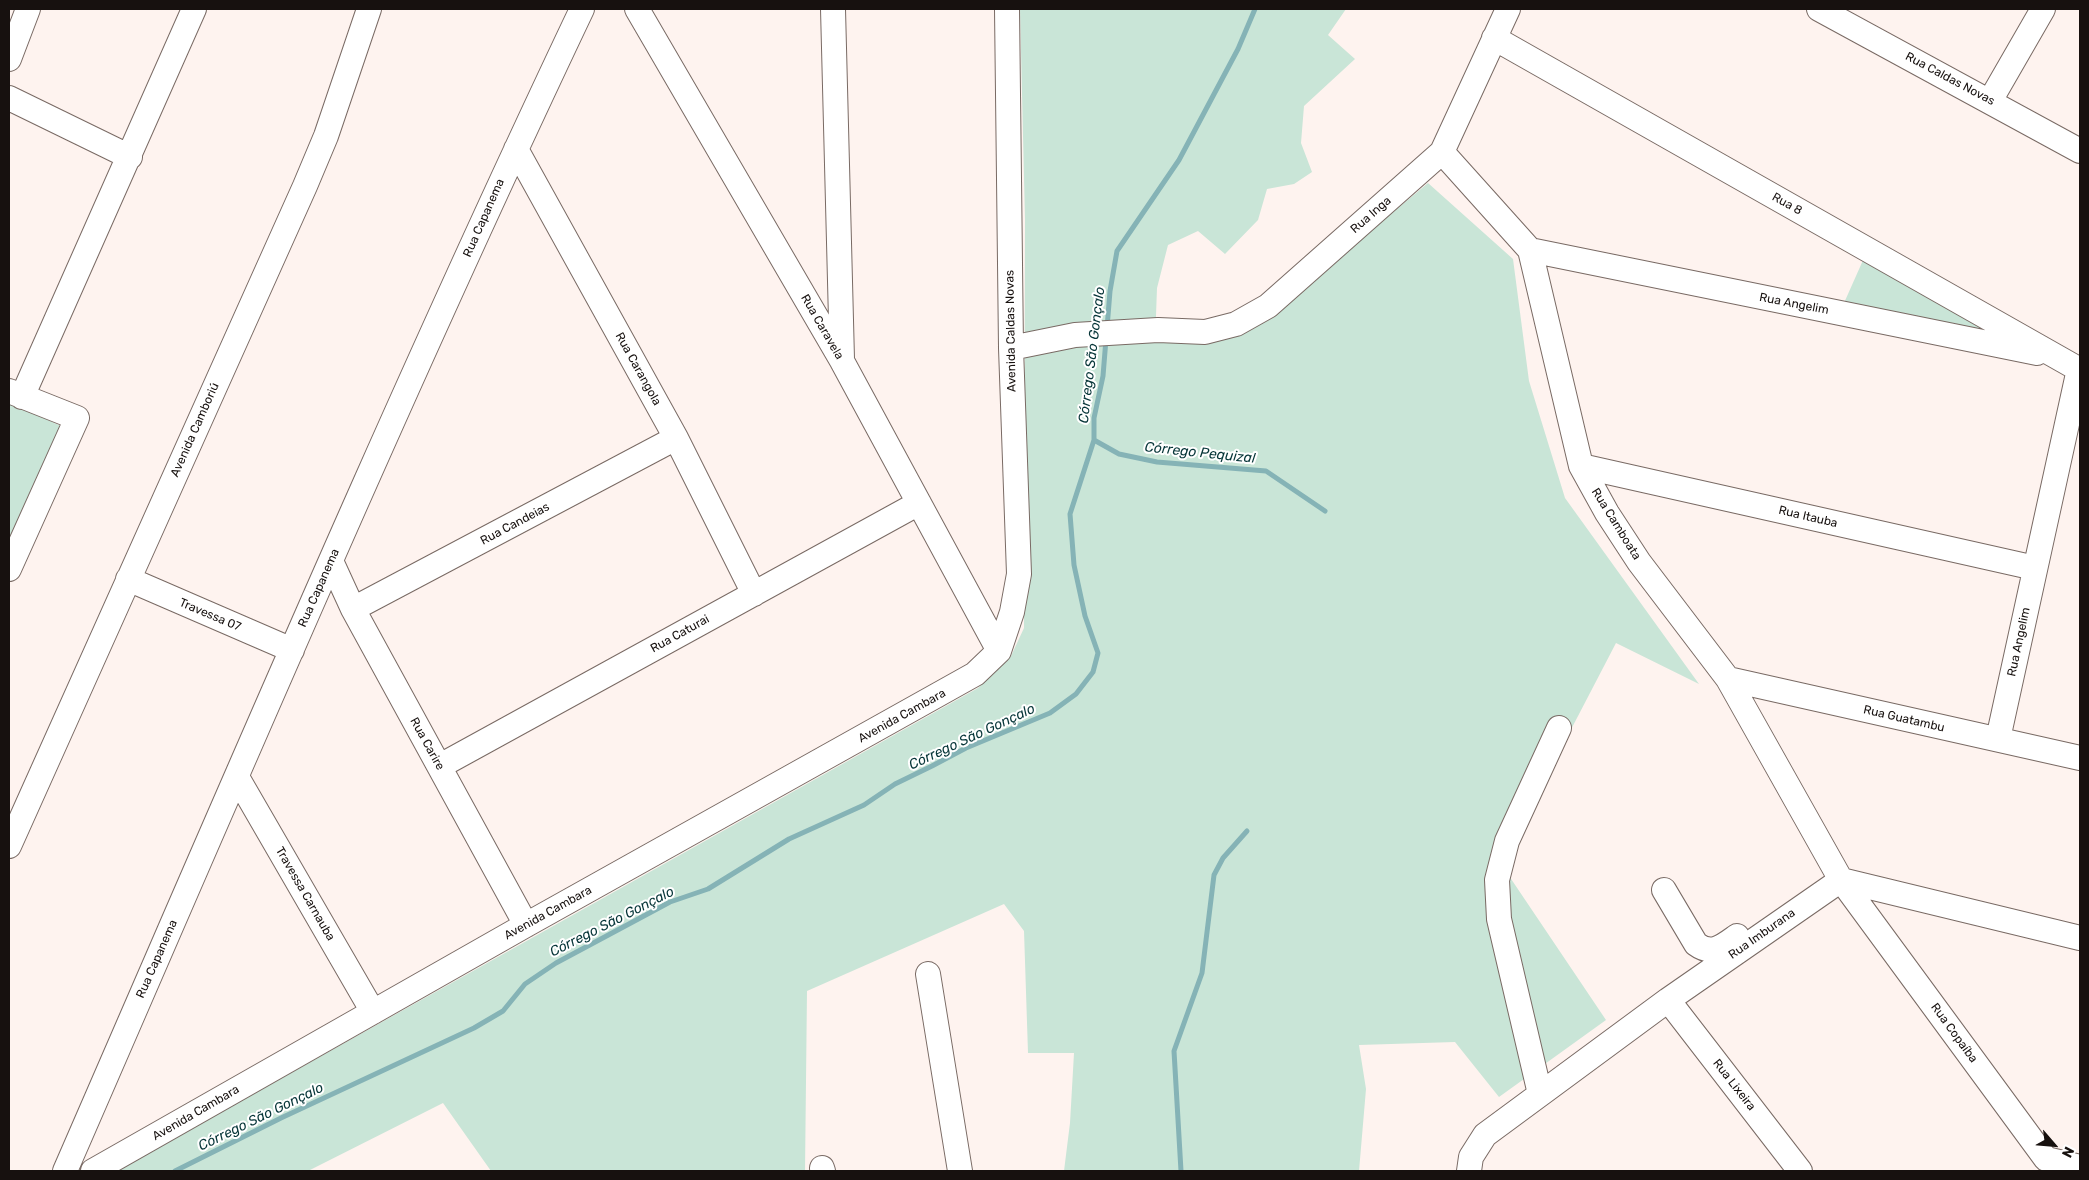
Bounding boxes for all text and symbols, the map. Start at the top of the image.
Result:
street label: Rua Caldas Novas [1903,49,1997,109]
street label: Rua Capanema [460,177,508,259]
street label: Rua 8 [1769,190,1805,218]
street label: Rua Inga [1348,193,1394,237]
street label: Avenida Caldas Novas [1003,270,1019,392]
water label: Córrego São Gonçalo [1075,286,1109,424]
street label: Rua Angelim [1758,290,1830,318]
street label: Rua Caravela [798,292,846,362]
street label: Rua Carangola [612,330,664,408]
street label: Avenida Camboriú [168,381,222,479]
water label: Córrego Pequizal [1144,439,1256,467]
street label: Rua Camboata [1588,485,1644,563]
street label: Rua Candeias [478,500,552,548]
street label: Rua Itauba [1777,503,1839,531]
street label: Rua Capanema [295,547,343,629]
street label: Travessa 07 [177,596,243,634]
street label: Rua Angelim [2005,606,2033,678]
street label: Rua Caturai [648,612,712,656]
street label: Avenida Cambara [856,686,948,746]
water label: Córrego São Gonçalo [906,700,1038,774]
street label: Rua Guatambu [1862,703,1946,735]
street label: Rua Carire [407,715,447,773]
street label: Travessa Carnauba [272,845,338,943]
street label: Avenida Cambara [502,883,594,943]
water label: Córrego São Gonçalo [547,883,677,961]
street label: Rua Imburana [1726,906,1798,962]
street label: Rua Capanema [133,918,181,1000]
street label: Rua Copaíba [1928,1000,1980,1066]
street label: Rua Lixeira [1709,1056,1759,1114]
water label: Córrego São Gonçalo [196,1079,326,1155]
street label: Avenida Cambara [150,1082,242,1144]
north arrow [2029,1120,2079,1170]
text: N [2058,1144,2078,1160]

